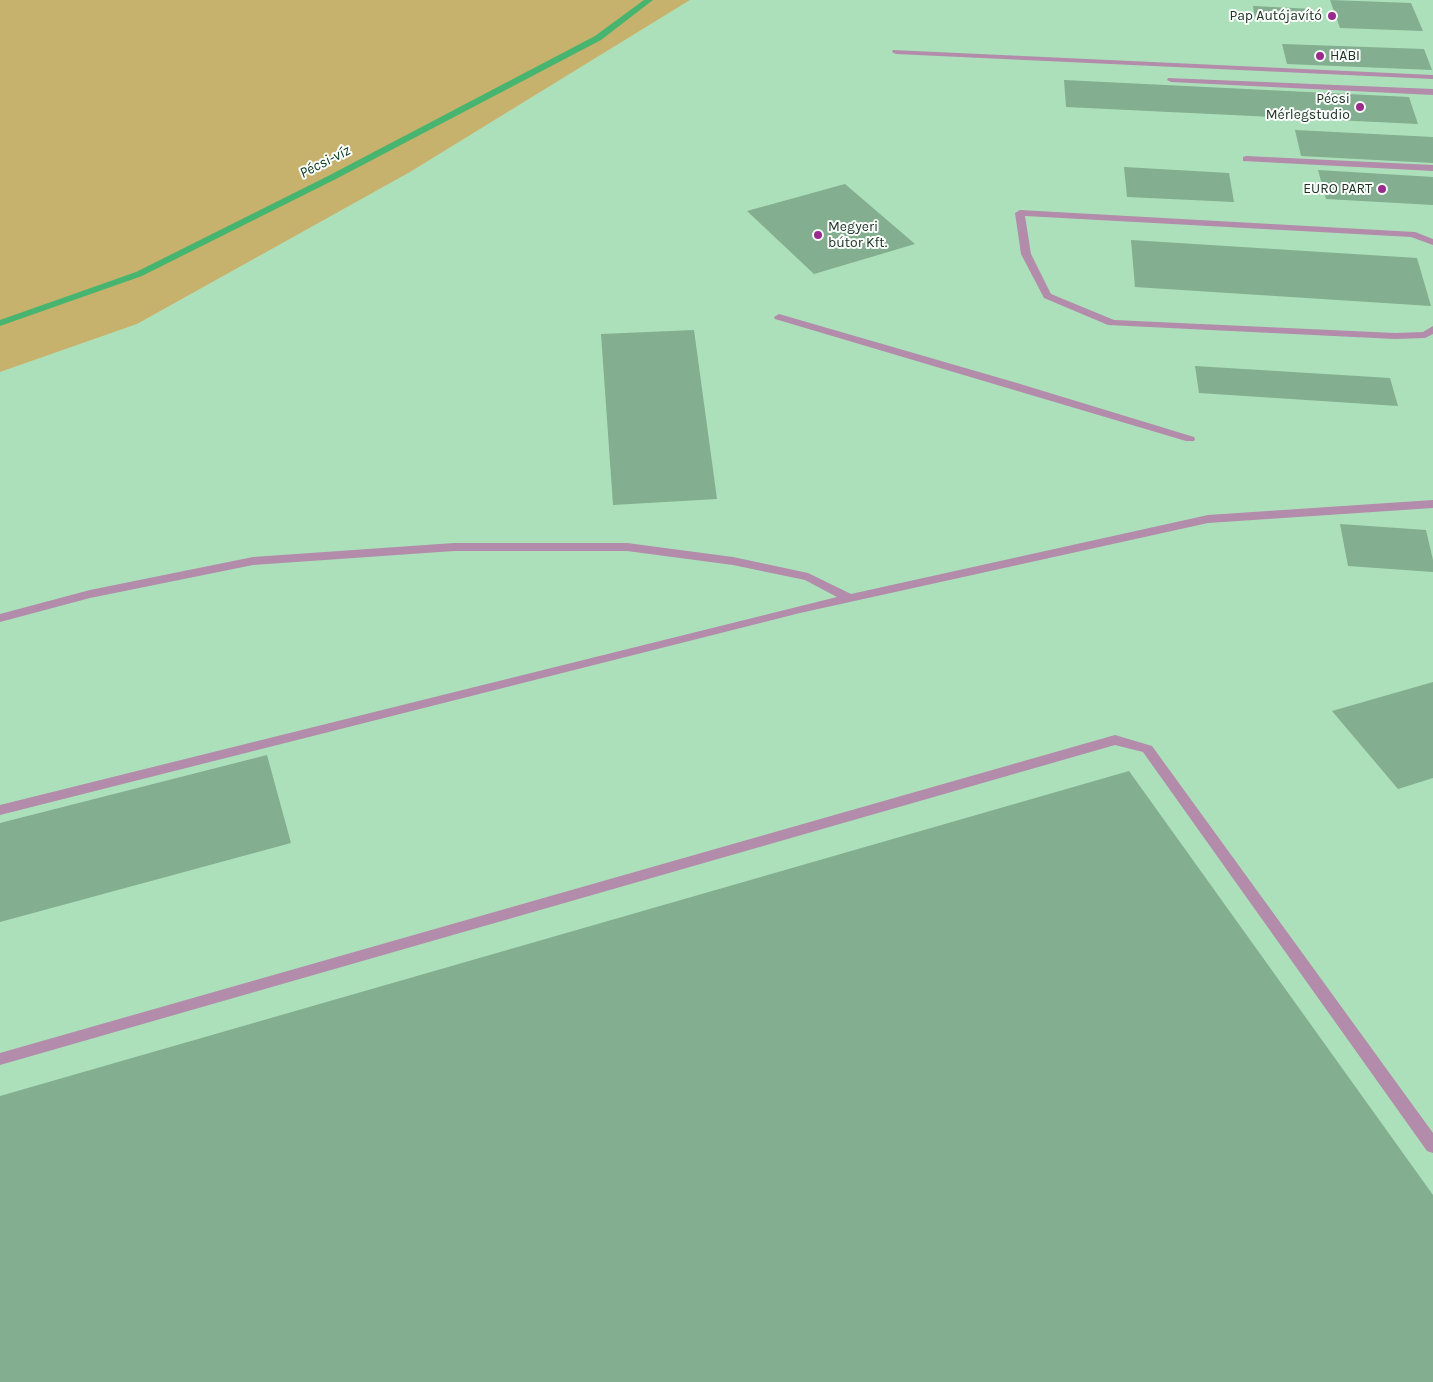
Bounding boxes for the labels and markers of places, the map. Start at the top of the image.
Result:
place label: Pap Autójavító [1229,8,1322,24]
marker: Pap Autójavító [1326,10,1338,22]
place label: HABI [1330,48,1360,64]
marker: HABI [1314,50,1326,62]
place label: Pécsi Mérlegstudio [1266,91,1350,124]
marker: Pécsi Mérlegstudio [1354,101,1366,113]
place label: EURO PART [1303,181,1372,197]
marker: EURO PART [1376,183,1388,195]
place label: Megyeri bútor Kft. [828,219,887,252]
marker: Megyeri bútor Kft. [812,229,824,241]

